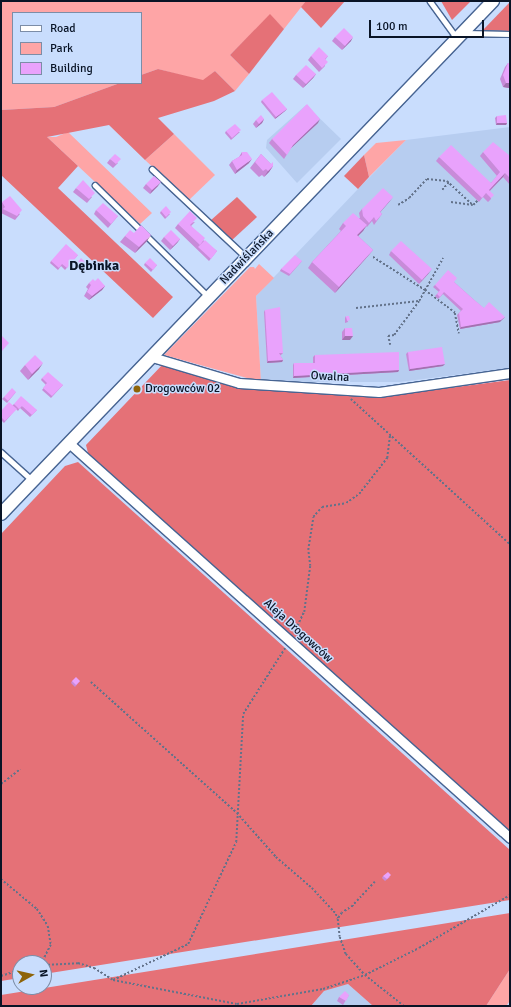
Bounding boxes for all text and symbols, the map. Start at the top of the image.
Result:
legend [12,12,142,84]
scale bar [371,12,486,38]
text: 100 m [376,19,408,34]
text: Road [50,21,76,36]
text: Park [50,41,73,56]
text: Building [50,61,93,76]
street label: Nadwiślańska [217,226,277,288]
district label: Dębinka [69,258,119,274]
street label: Owalna [310,369,350,385]
place label: Drogowców 02 [145,382,220,396]
marker: Drogowców 02 [132,384,142,394]
street label: Aleja Drogowców [260,596,336,666]
north arrow [12,955,52,995]
text: N [36,969,50,978]

